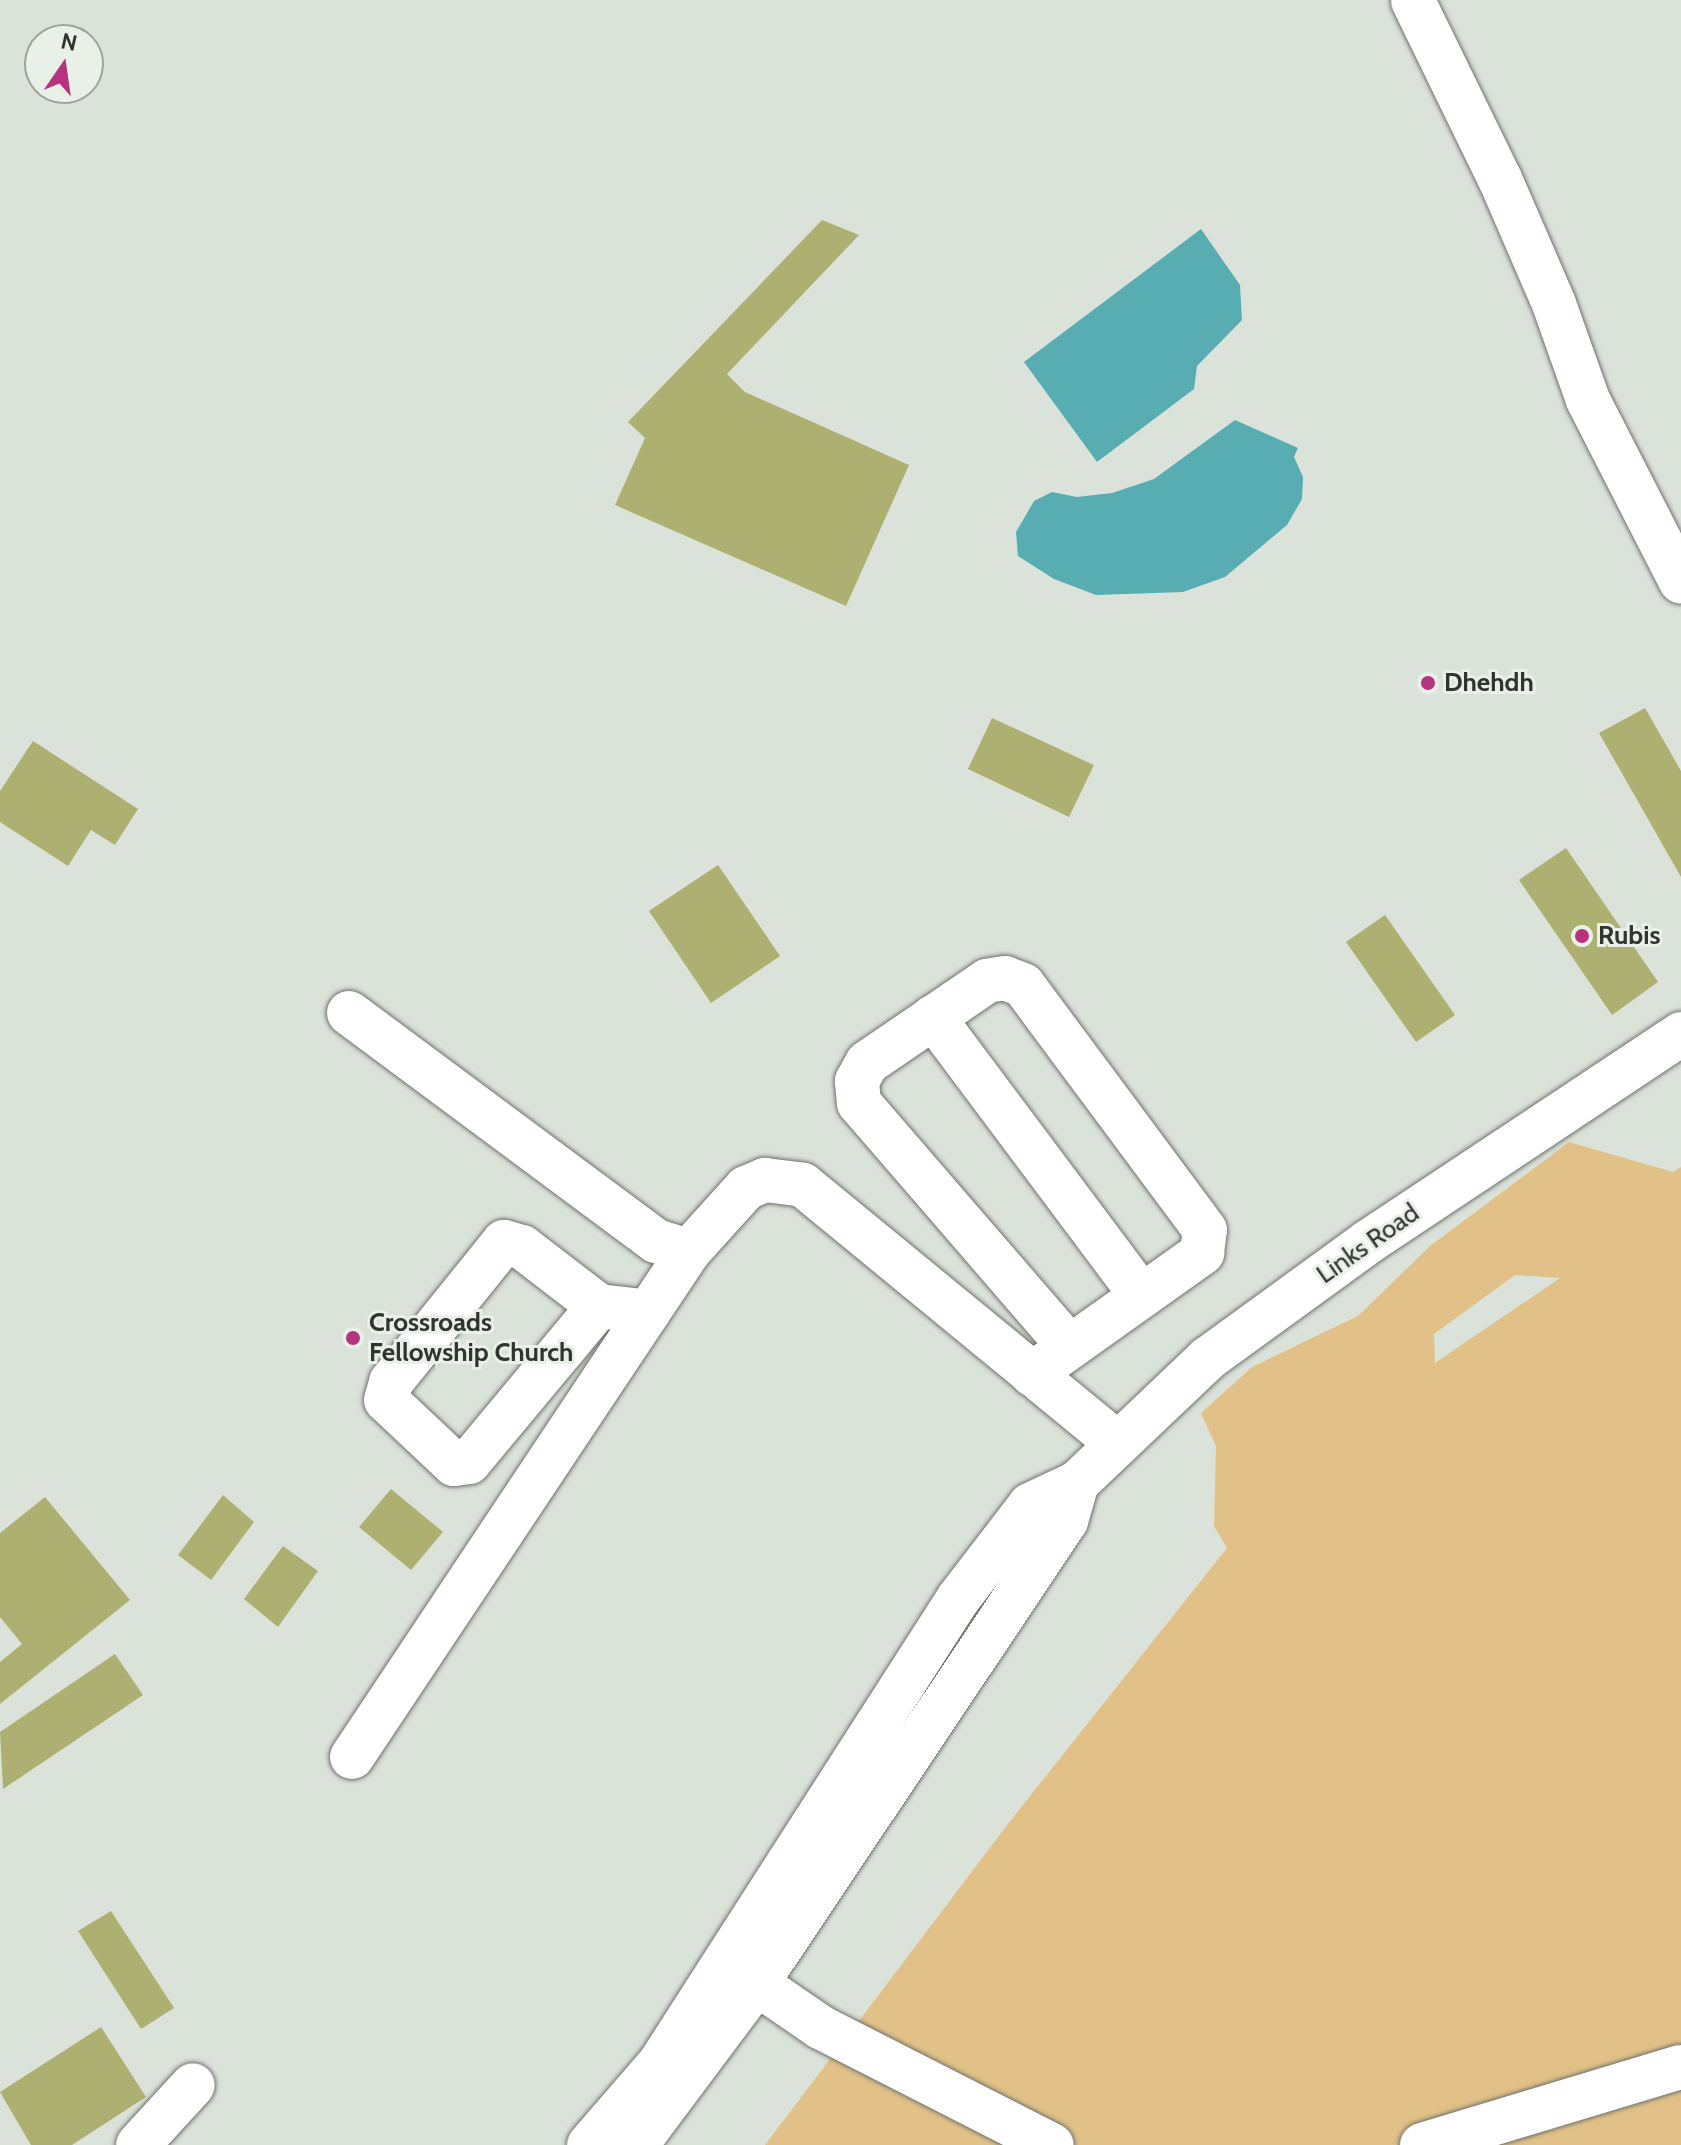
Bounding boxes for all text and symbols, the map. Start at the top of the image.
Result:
north arrow [24,24,104,104]
text: N [58,27,80,57]
place label: Dhehdh [1444,667,1534,699]
marker: Dhehdh [1419,674,1437,692]
place label: Rubis [1598,920,1660,952]
marker: Rubis [1573,927,1591,945]
street label: Links Road [1311,1197,1425,1291]
place label: Crossroads Fellowship Church [369,1307,573,1368]
marker: Crossroads Fellowship Church [344,1329,362,1347]

